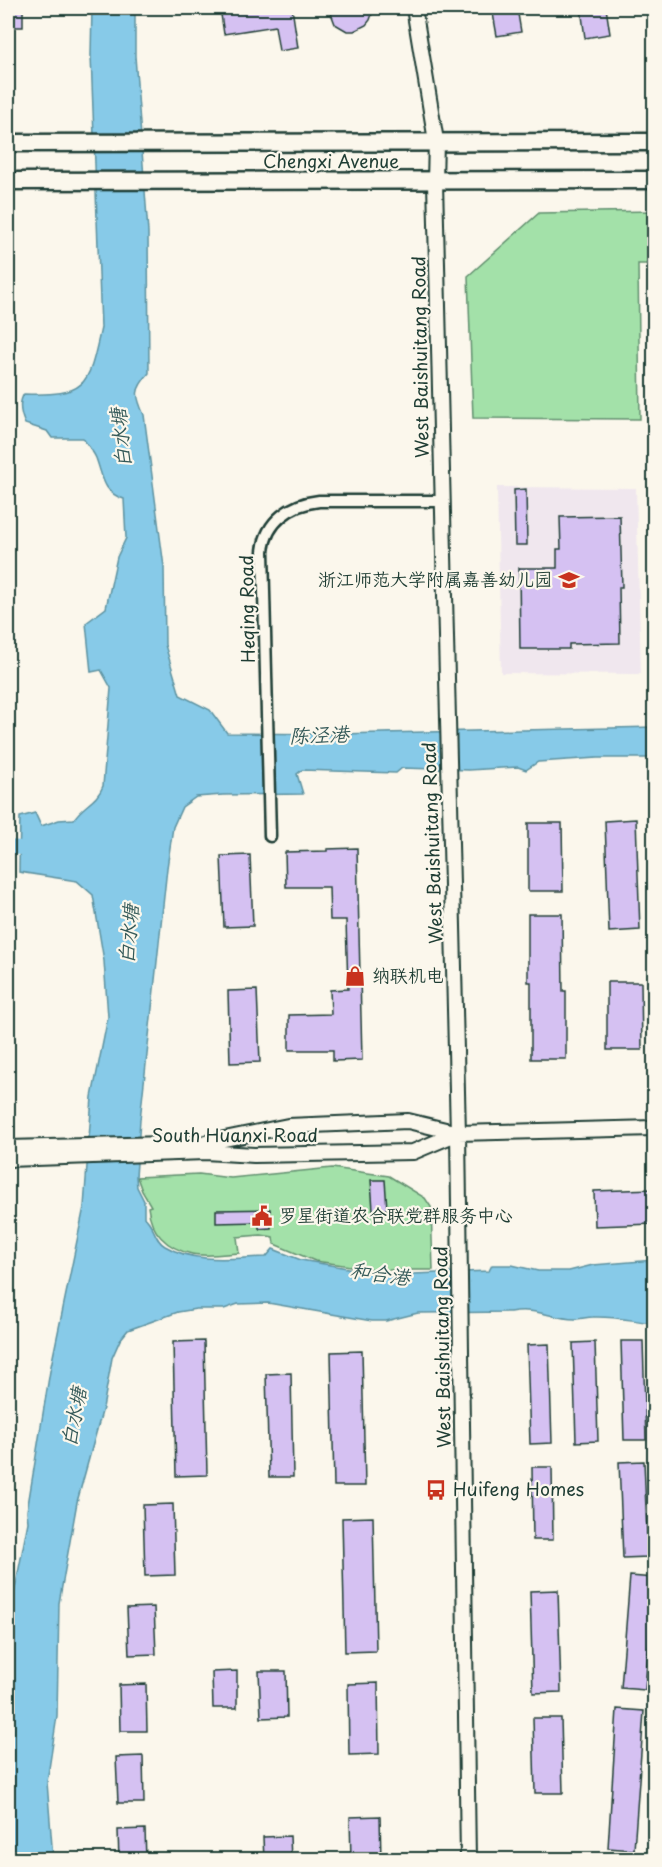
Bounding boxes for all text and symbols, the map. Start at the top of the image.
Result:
street label: Chengxi Avenue [263,147,399,174]
street label: West Baishuitang Road [404,256,435,458]
water label: 白水塘 [102,405,138,470]
street label: Heqing Road [232,555,261,663]
place label: 浙江师范大学附属嘉善幼儿园 [318,565,552,592]
school or university icon: 浙江师范大学附属嘉善幼儿园 [557,568,581,592]
water label: 陈泾港 [288,718,351,750]
street label: West Baishuitang Road [414,742,449,945]
water label: 白水塘 [110,901,146,965]
place label: 纳联机电 [372,961,444,988]
shop icon: 纳联机电 [343,964,367,988]
street label: South Huanxi Road [152,1121,318,1148]
place label: 罗星街道农合联党群服务中心 [279,1201,513,1228]
public building icon: 罗星街道农合联党群服务中心 [250,1204,274,1228]
street label: West Baishuitang Road [426,1246,457,1448]
water label: 和合港 [348,1254,414,1292]
water label: 白水塘 [53,1383,94,1449]
place label: Huifeng Homes [453,1475,584,1502]
bus stop icon: Huifeng Homes [424,1478,448,1502]

